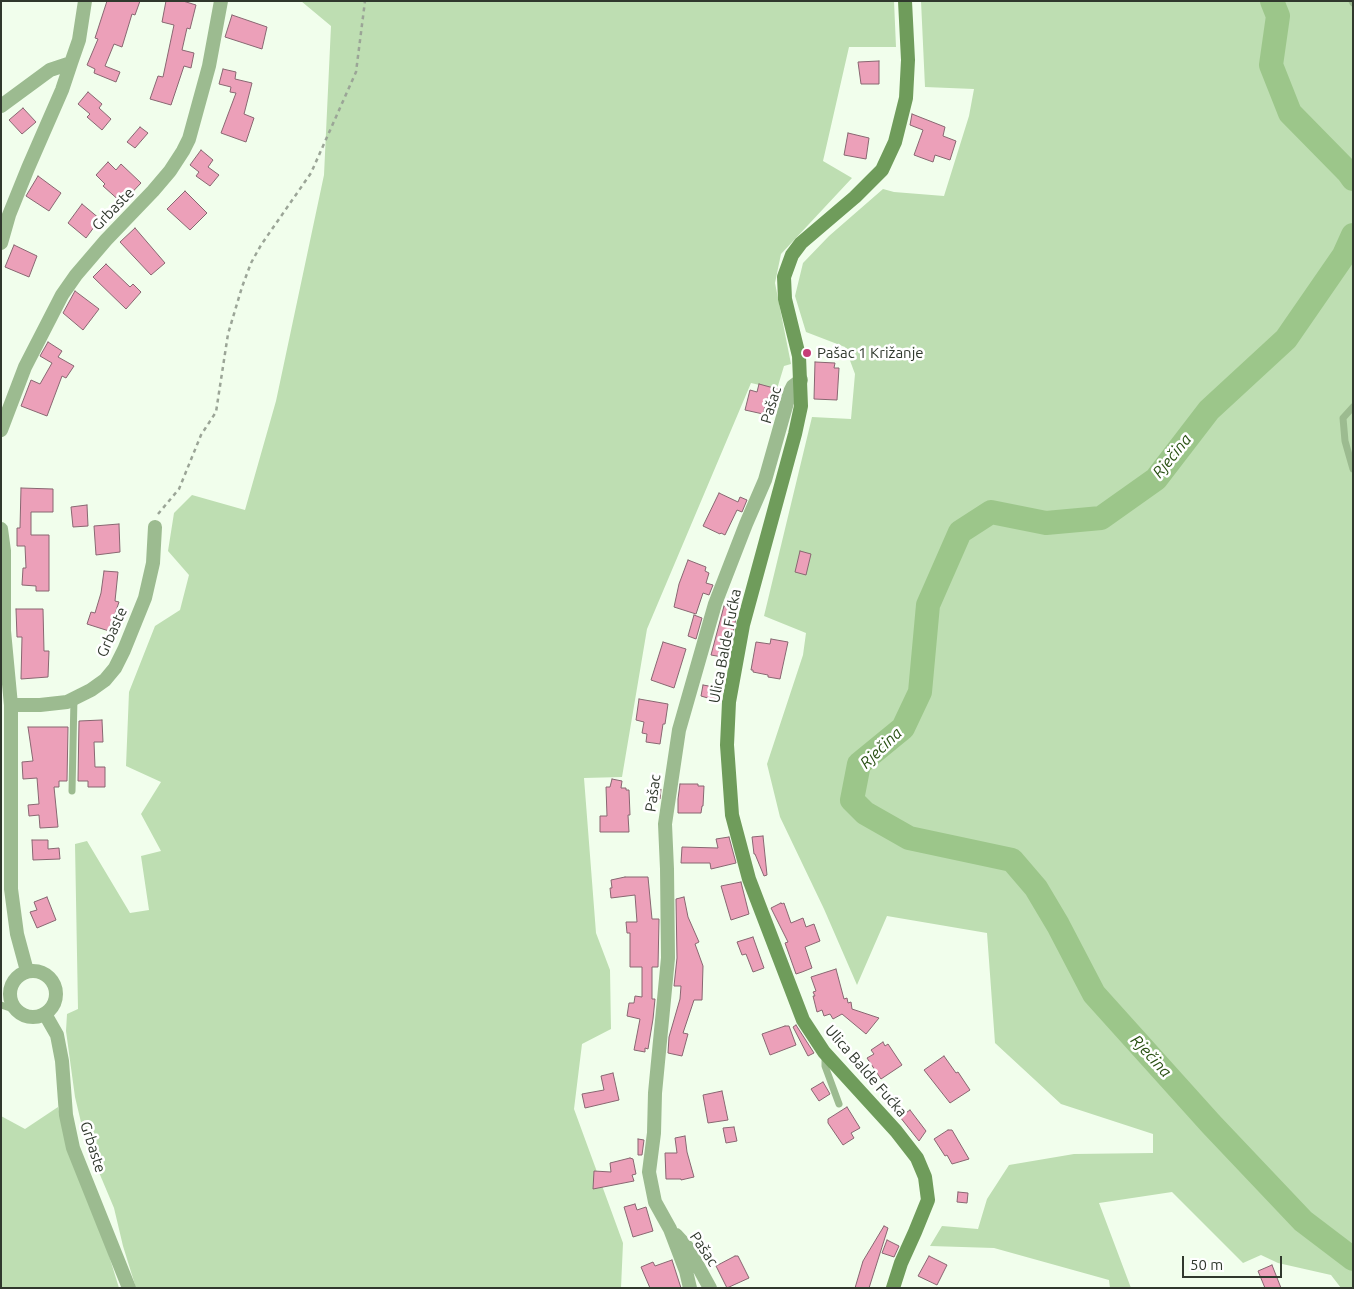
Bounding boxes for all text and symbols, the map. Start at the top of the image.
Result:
street label: Grbaste [88,184,138,234]
place label: Pašac 1 Križanje [817,344,924,362]
marker: Pašac 1 Križanje [801,347,813,359]
street label: Pašac [757,384,785,426]
water label: Rječina [1149,430,1195,482]
street label: Ulica Balde Fućka [705,587,745,705]
street label: Grbaste [93,604,131,660]
water label: Rječina [856,723,906,773]
street label: Pašac [641,773,665,813]
street label: Ulica Balde Fućka [821,1021,911,1121]
water label: Rječina [1127,1031,1175,1081]
street label: Grbaste [76,1119,110,1175]
street label: Pašac [686,1228,722,1270]
scale bar [1184,1246,1284,1278]
text: 50 m [1190,1256,1223,1273]

